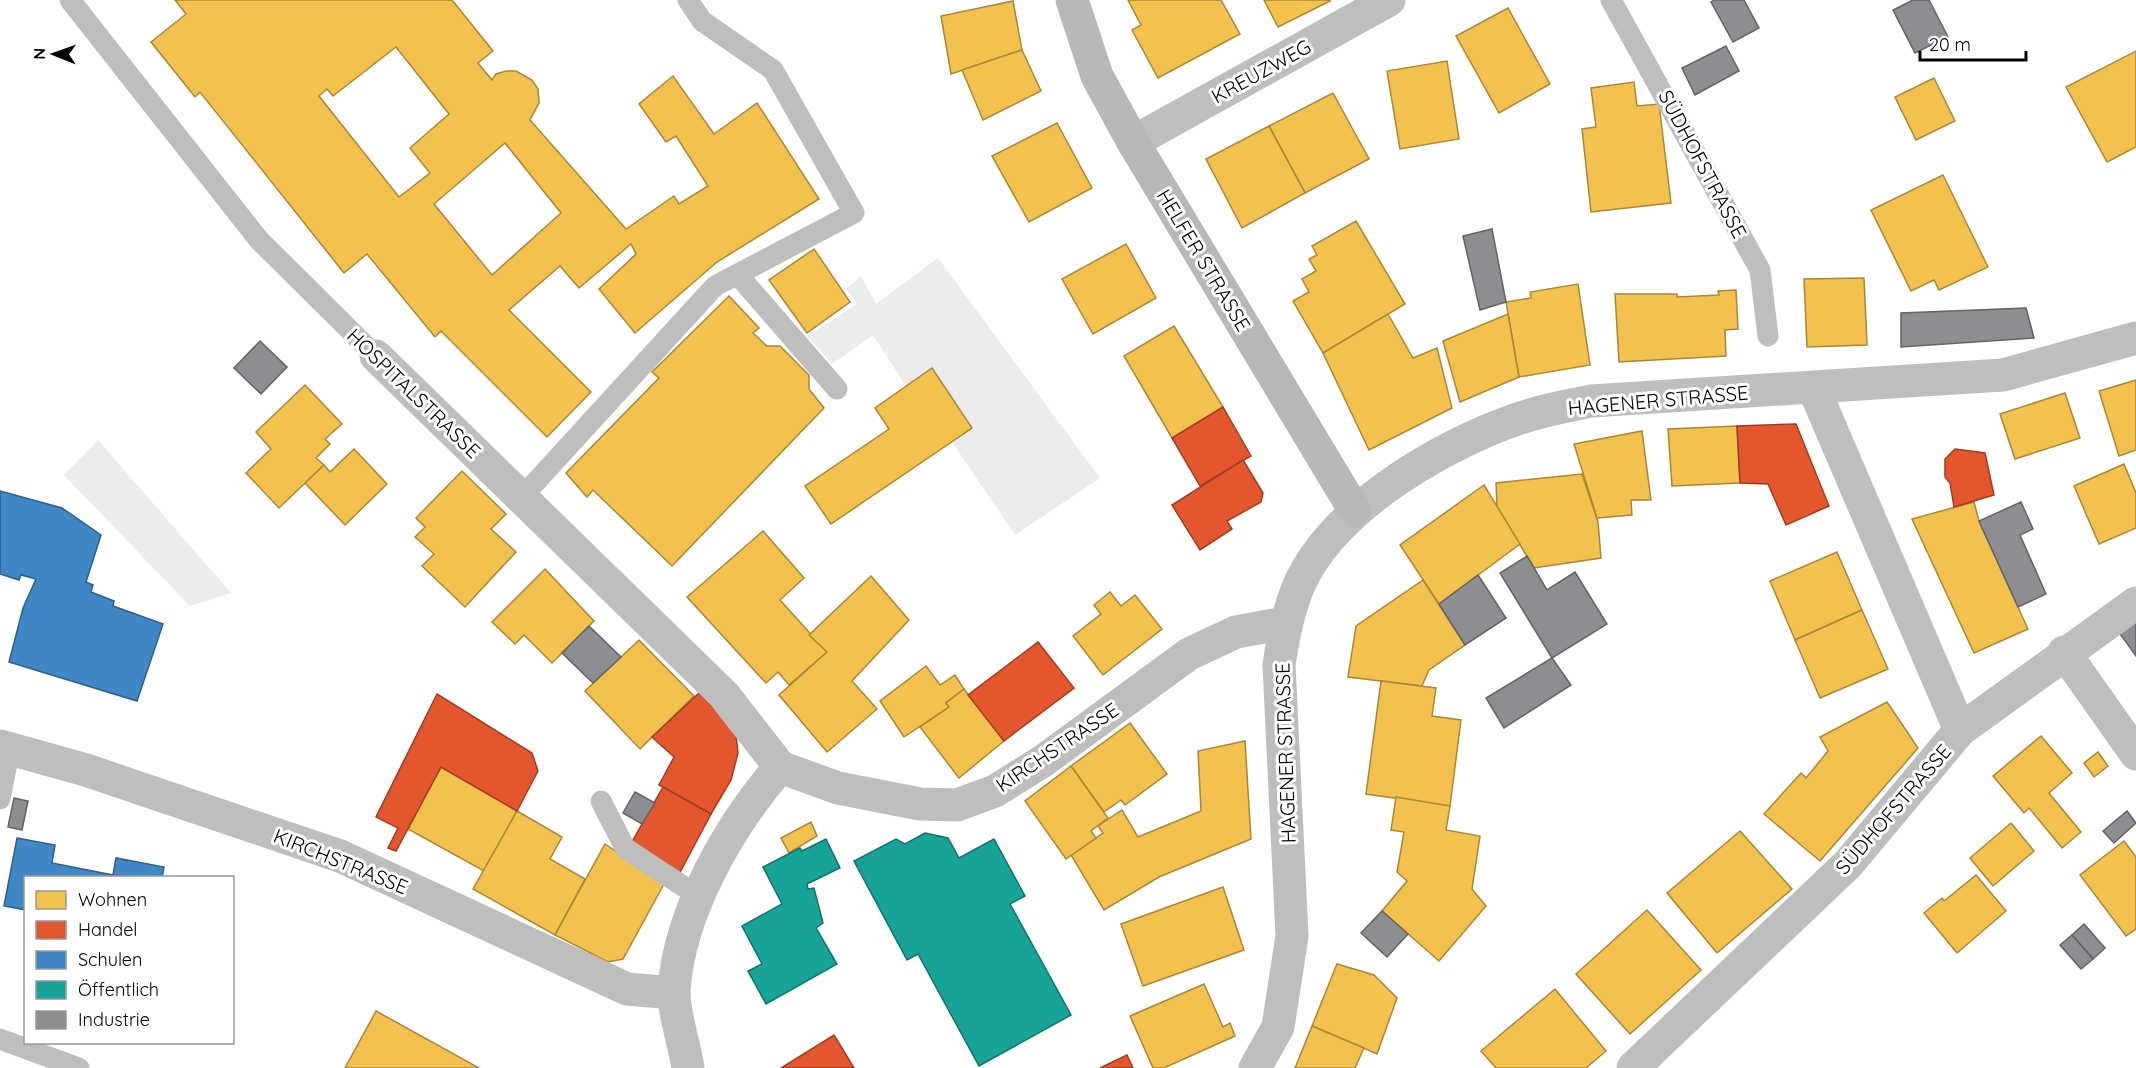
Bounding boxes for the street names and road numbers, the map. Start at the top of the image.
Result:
street label: KREUZWEG [1207,33,1315,109]
street label: SÜDHOFSTRASSE [1653,86,1753,242]
street label: HELFER STRASSE [1152,184,1256,336]
street label: HOSPITALSTRASSE [342,323,486,463]
street label: HAGENER STRASSE [1567,380,1749,420]
street label: HAGENER STRASSE [1269,662,1301,844]
street label: KIRCHSTRASSE [991,697,1123,797]
street label: SÜDHOFSTRASSE [1830,739,1956,879]
street label: KIRCHSTRASSE [270,823,412,899]

